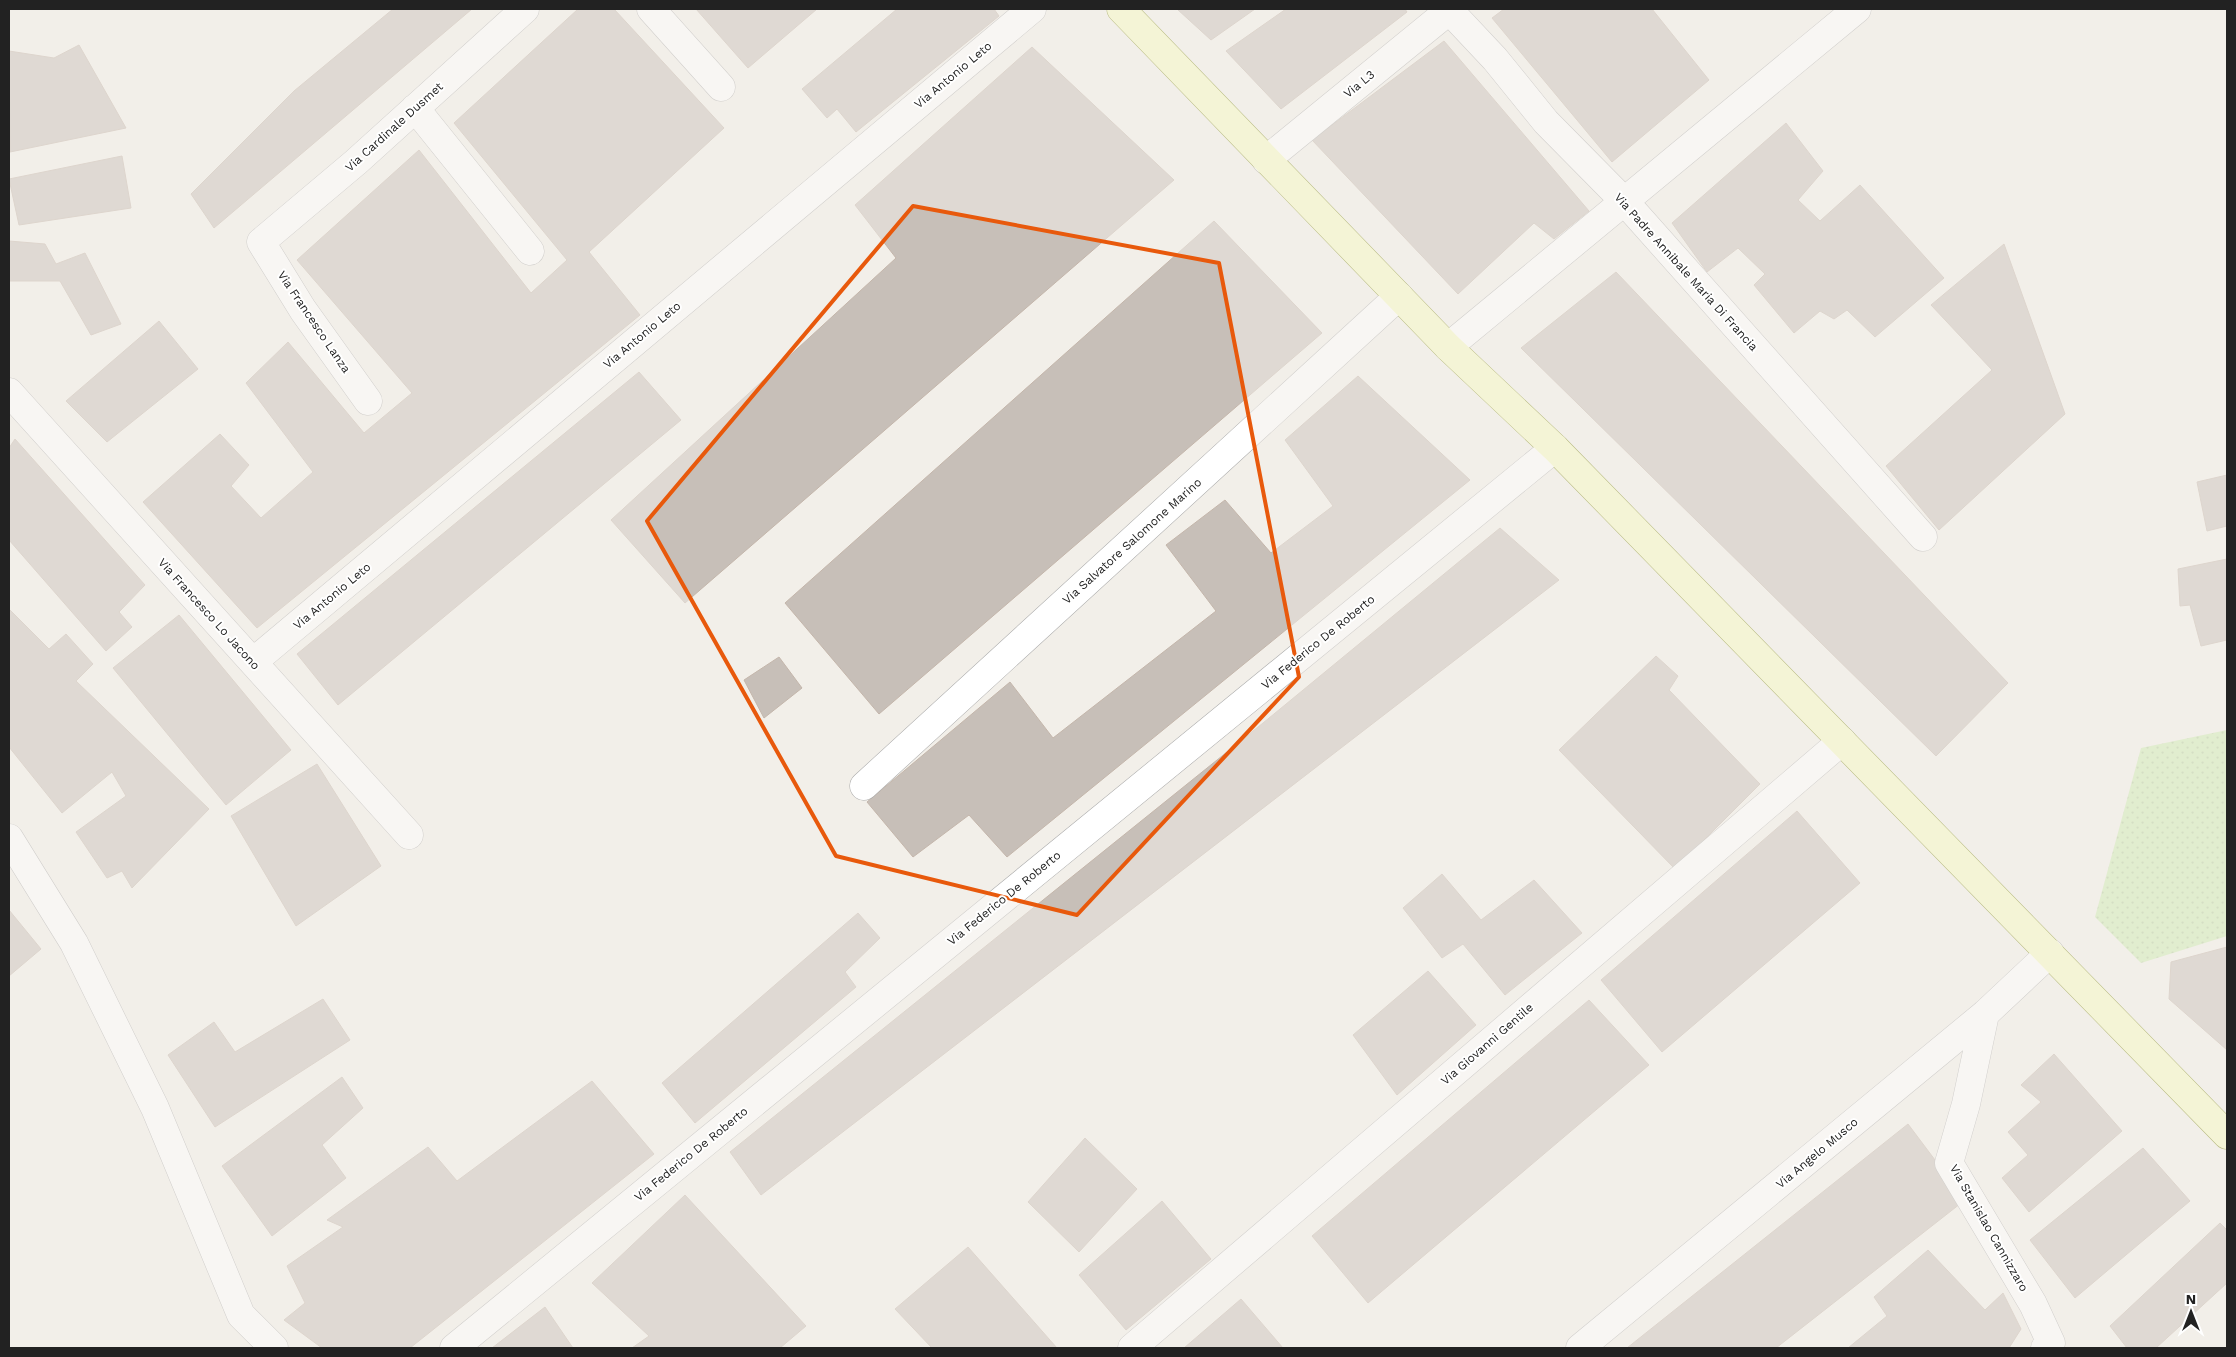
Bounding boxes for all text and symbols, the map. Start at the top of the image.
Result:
street label: Via Antonio Leto [912,39,994,111]
street label: Via L3 [1341,67,1377,101]
street label: Via Cardinale Dusmet [342,79,446,175]
street label: Via Padre Annibale Maria Di Francia [1611,190,1761,354]
street label: Via Francesco Lanza [275,268,353,376]
street label: Via Antonio Leto [601,299,683,371]
street label: Via Salvatore Salomone Marino [1060,475,1204,607]
street label: Via Francesco Lo Jacono [155,555,263,673]
street label: Via Antonio Leto [291,560,373,632]
street label: Via Federico De Roberto [1259,592,1377,692]
street label: Via Federico De Roberto [945,848,1063,948]
street label: Via Giovanni Gentile [1438,1000,1536,1088]
street label: Via Federico De Roberto [632,1104,750,1204]
street label: Via Angelo Musco [1773,1115,1861,1191]
street label: Via Stanislao Cannizzaro [1947,1162,2031,1294]
north arrow [2166,1287,2216,1337]
text: N [2186,1291,2196,1307]

